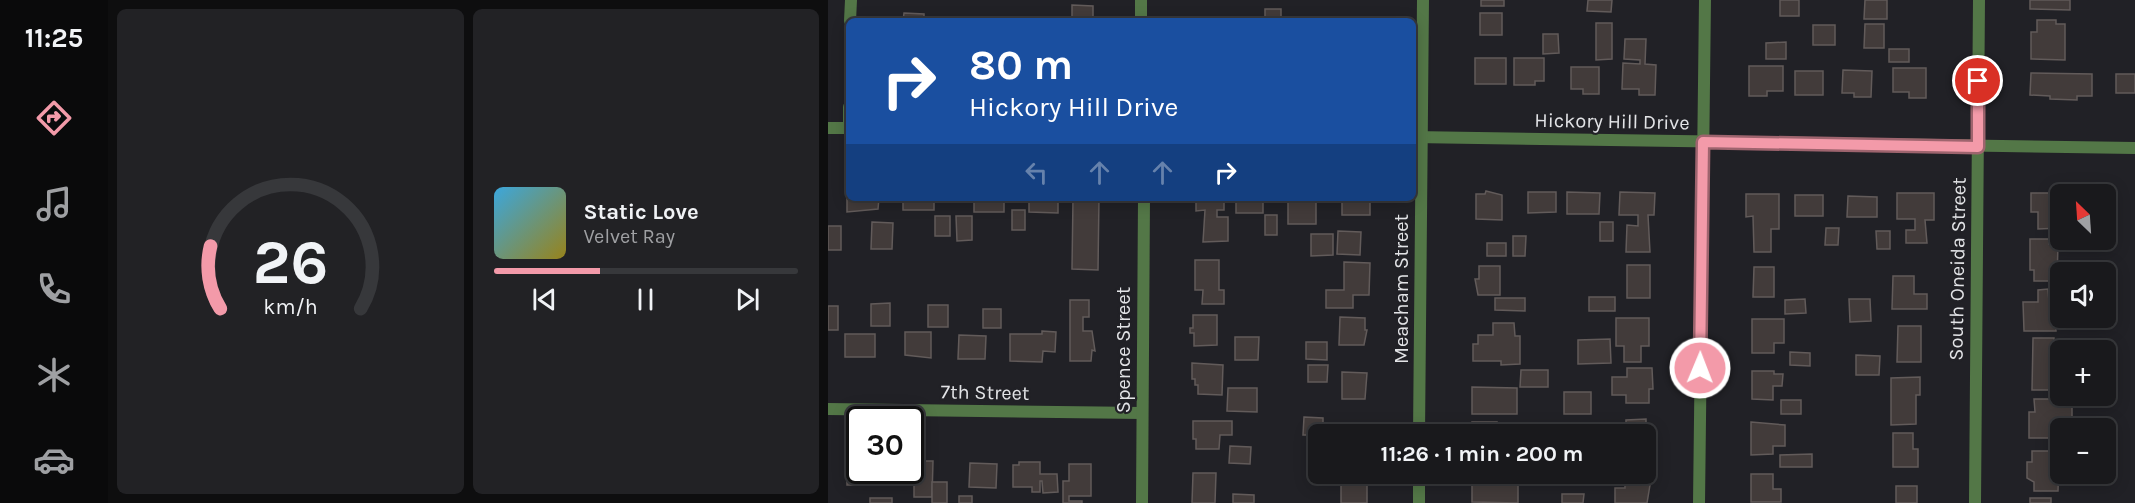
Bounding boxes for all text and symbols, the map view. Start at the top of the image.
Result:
text: 11:25 [25,22,83,54]
text: 80 m [969,40,1073,90]
icon: right [870,42,948,120]
pin [1952,55,2003,106]
icon: arrive [1961,64,1994,97]
text: Hickory Hill Drive [969,91,1178,123]
icon: directions [33,97,75,139]
street label: Hickory Hill Drive [1534,109,1690,134]
icon: left [1020,156,1053,189]
icon: ahead [1083,156,1116,189]
icon: ahead [1146,156,1179,189]
icon: right [1209,156,1242,189]
street label: South Oneida Street [1944,177,1971,361]
icon: music [33,183,75,225]
north arrow [2050,184,2116,250]
map controls [2050,184,2116,484]
text: Static Love [584,199,699,225]
street label: Meacham Street [1390,214,1413,364]
text: Velvet Ray [584,225,675,248]
text: 26 [252,226,328,299]
button: sound [2050,262,2116,328]
icon: phone [33,268,75,310]
icon: previous [528,283,561,316]
icon: pause [629,283,662,316]
icon: next [731,283,764,316]
street label: Spence Street [1112,286,1135,413]
text: km/h [263,294,317,319]
position arrow [1668,336,1732,400]
button: + [2050,340,2116,406]
icon: climate [33,354,75,396]
street label: 7th Street [940,380,1030,405]
speed limit sign: 30 [846,406,924,484]
button: − [2050,418,2116,484]
icon: car [33,439,75,481]
text: 11:26 · 1 min · 200 m [1381,441,1583,467]

